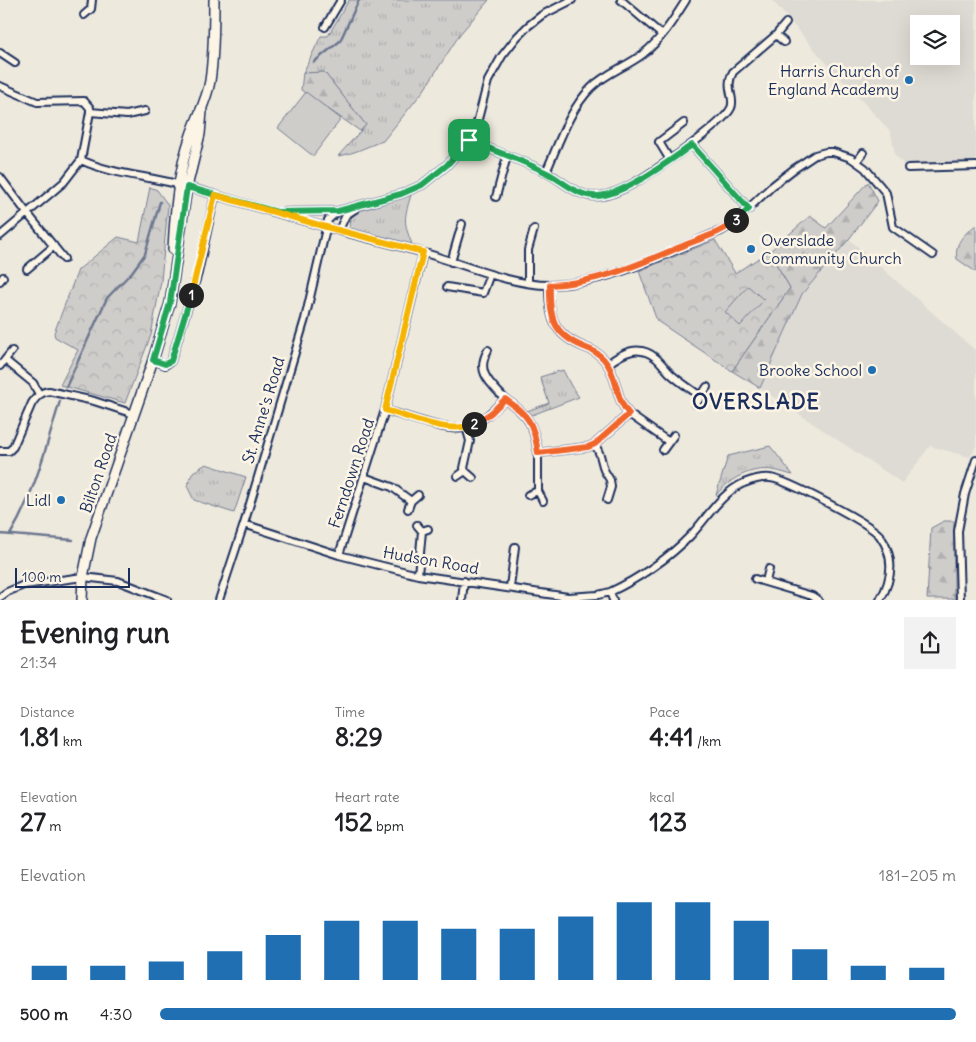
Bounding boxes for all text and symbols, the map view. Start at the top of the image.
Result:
map controls [910,15,960,65]
button: layers [910,15,960,65]
place label: Harris Church of England Academy [768,61,900,99]
marker: Harris Church of England Academy [903,74,915,86]
pin [448,119,490,161]
icon: arrive [455,126,483,154]
pin: 3 [724,208,748,232]
text: 3 [733,211,740,229]
place label: Overslade Community Church [761,230,902,268]
marker: Overslade Community Church [745,243,757,255]
pin: 1 [178,282,204,308]
text: 1 [189,286,194,304]
street label: St. Anne's Road [237,354,289,466]
place label: Brooke School [759,360,862,380]
marker: Brooke School [866,364,878,376]
district label: OVERSLADE [692,388,820,415]
pin: 2 [462,412,486,436]
text: 2 [471,415,478,433]
street label: Ferndown Road [324,416,378,530]
street label: Bilton Road [75,431,121,515]
place label: Lidl [26,490,51,510]
marker: Lidl [55,494,67,506]
street label: Hudson Road [381,542,481,578]
scale bar [15,564,130,588]
text: 100 m [22,568,62,586]
text: Evening run [20,615,170,651]
button: share [904,617,956,669]
text: 21:34 [20,652,57,672]
text: Distance [20,703,75,721]
text: Time [335,703,365,721]
text: Pace [649,703,680,721]
text: 1.81 [20,721,59,753]
text: 8:29 [335,721,383,753]
text: 4:41 [649,721,694,753]
text: km [59,732,82,750]
text: /km [694,732,721,750]
text: Elevation [20,788,77,806]
text: Heart rate [335,788,400,806]
text: kcal [649,788,675,806]
text: 27 [20,806,46,838]
text: 152 [335,806,373,838]
text: 123 [649,806,687,838]
text: m [46,817,62,835]
text: bpm [373,817,404,835]
text: Elevation [20,865,86,885]
text: 181–205 m [879,865,956,885]
text: 500 m [20,1004,68,1024]
text: 4:30 [100,1004,132,1024]

